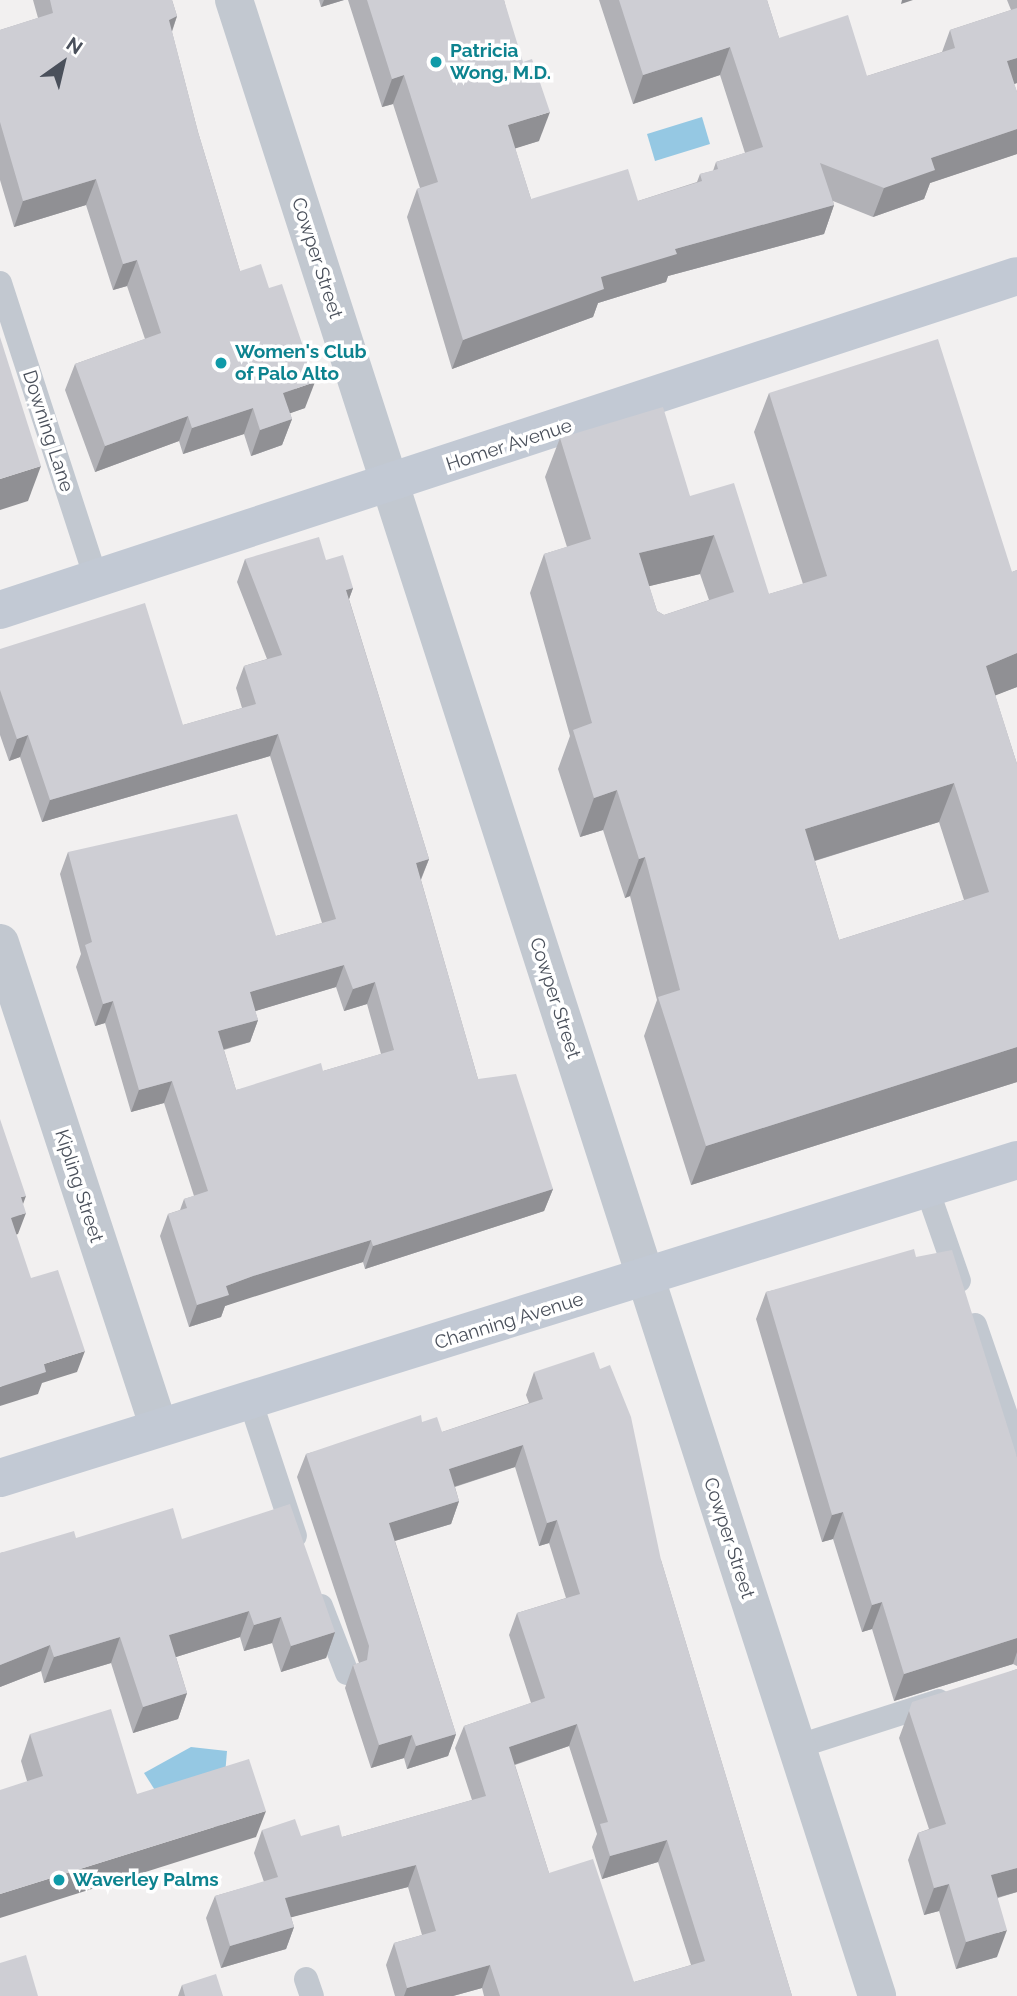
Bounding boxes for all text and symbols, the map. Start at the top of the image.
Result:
north arrow [28,28,98,98]
text: N [63,32,87,59]
place label: Patricia Wong, M.D. [450,40,551,84]
marker: Patricia Wong, M.D. [428,54,444,70]
street label: Cowper Street [287,194,347,322]
place label: Women's Club of Palo Alto [235,341,367,385]
marker: Women's Club of Palo Alto [213,355,229,371]
street label: Downing Lane [18,367,78,495]
street label: Homer Avenue [443,414,575,476]
street label: Cowper Street [525,934,585,1062]
street label: Kipling Street [50,1126,108,1246]
street label: Channing Avenue [432,1287,586,1355]
street label: Cowper Street [699,1474,759,1602]
place label: Waverley Palms [73,1869,219,1891]
marker: Waverley Palms [51,1872,67,1888]

